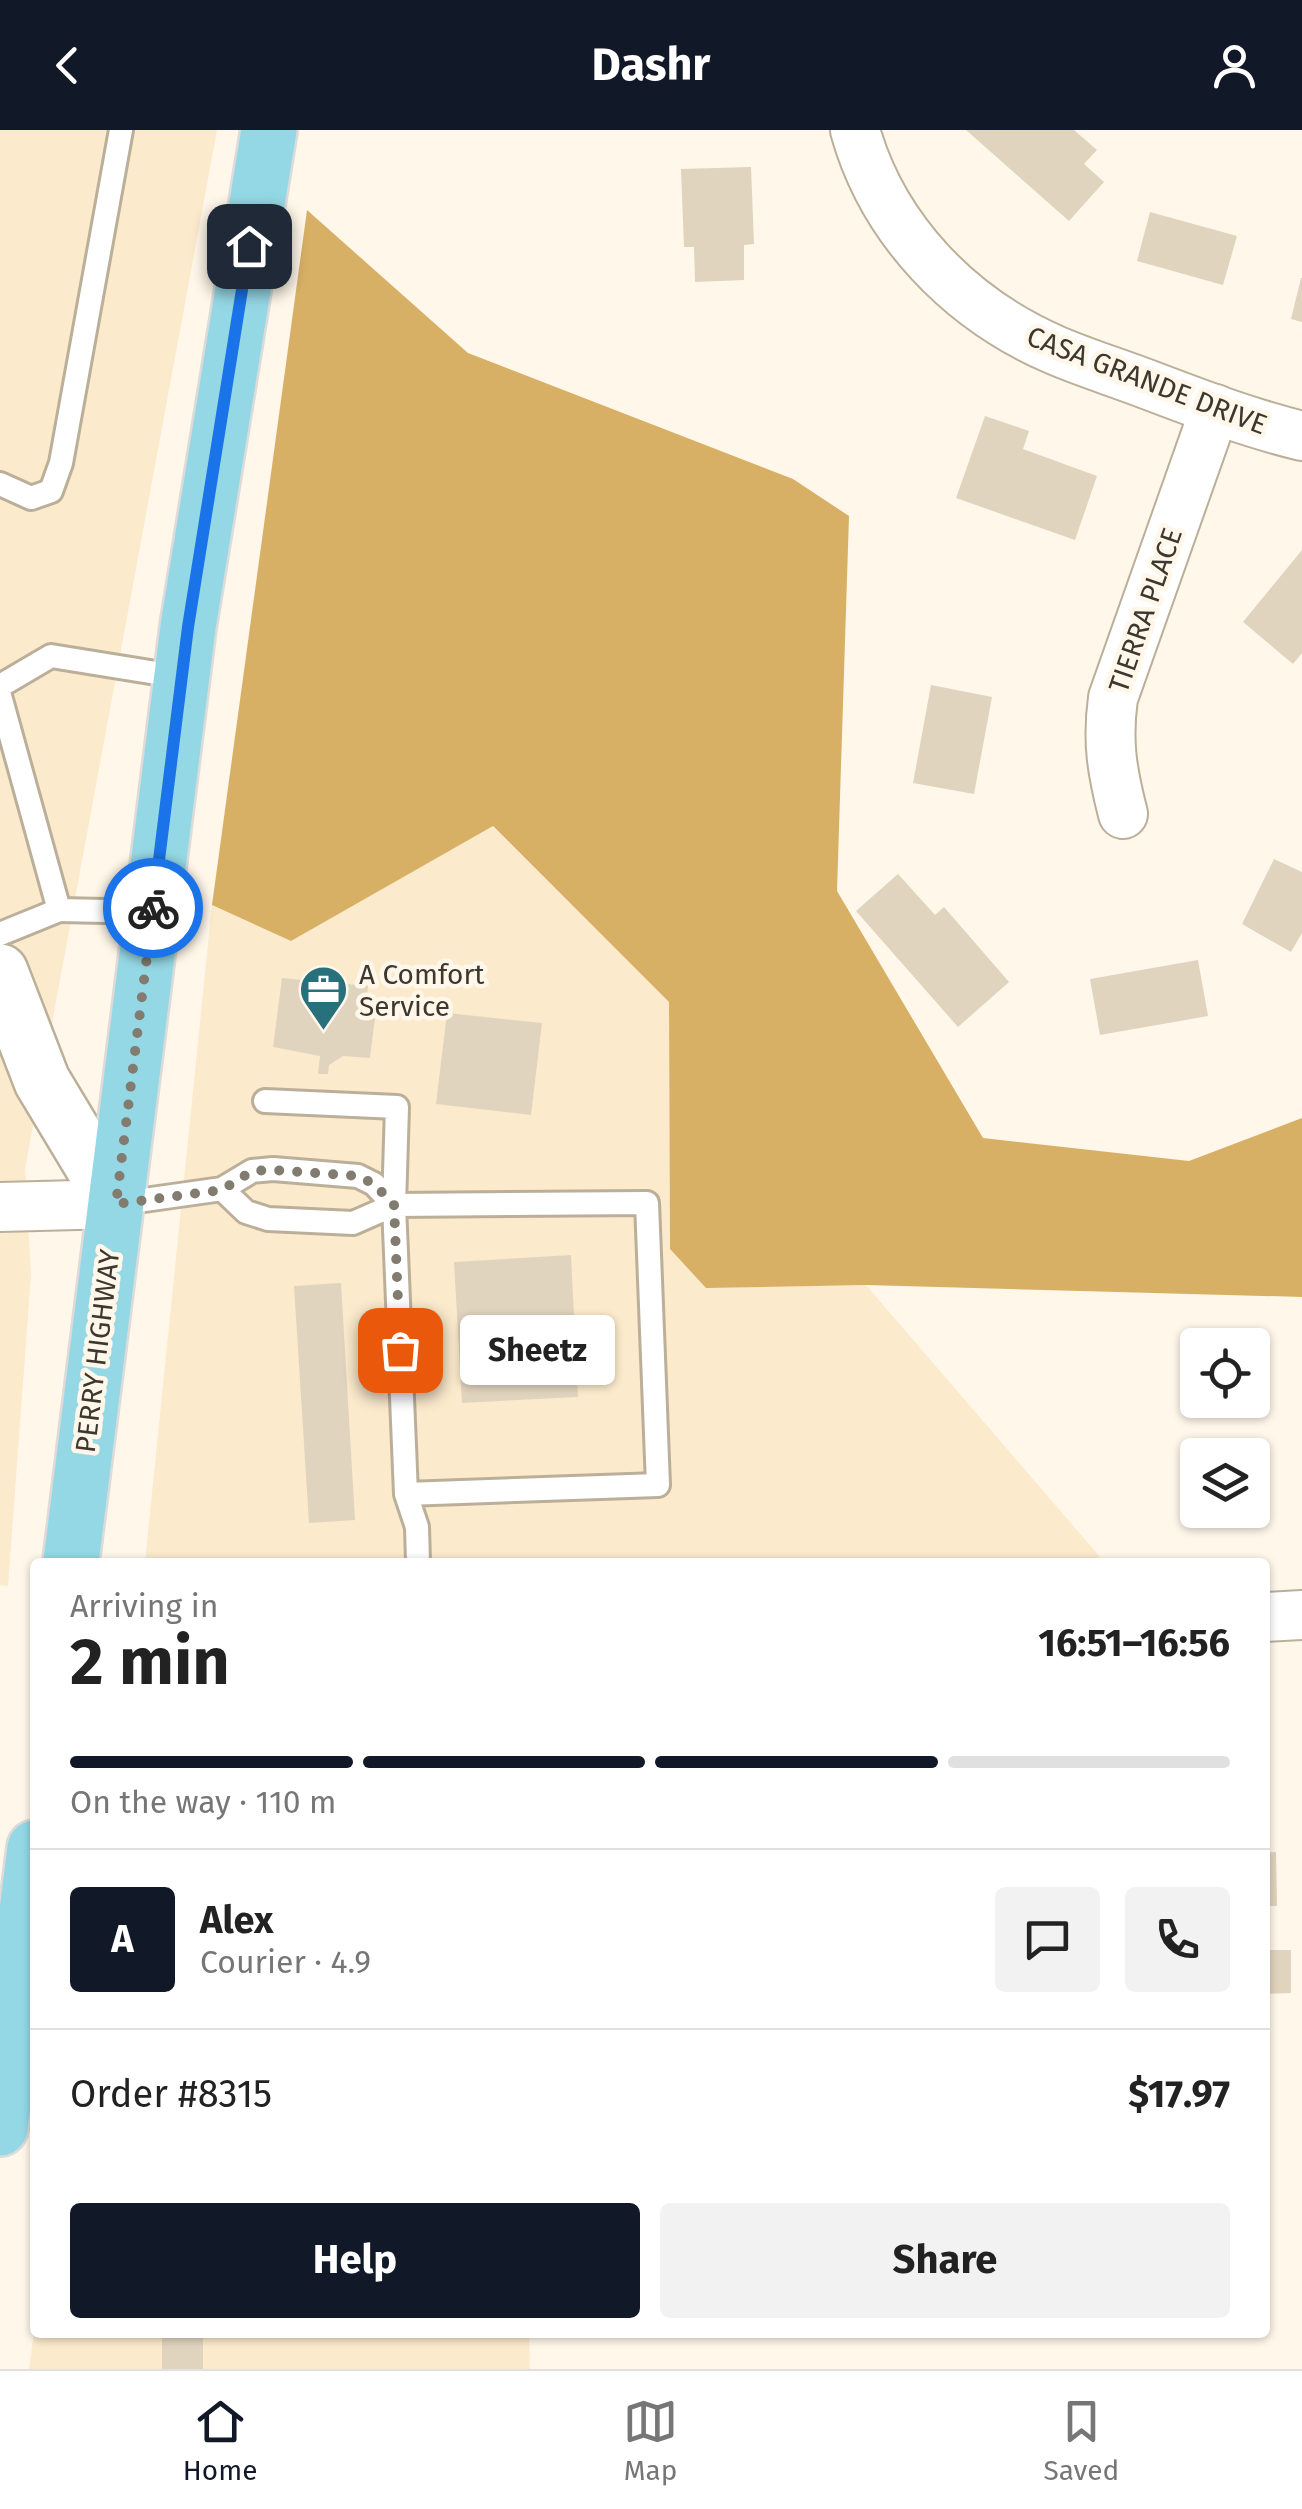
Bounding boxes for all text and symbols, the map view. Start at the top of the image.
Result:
icon: back [40,38,95,93]
text: Dashr [592,38,710,92]
icon: person [1207,38,1262,93]
pin [207,204,292,289]
icon: home [222,219,277,274]
street label: CASA GRANDE DRIVE [1022,319,1271,441]
street label: TIERRA PLACE [1102,524,1189,697]
courier [103,858,203,958]
icon: bike [126,881,181,936]
place label: A Comfort Service [359,958,485,1023]
office icon: A Comfort Service [298,964,350,1032]
street label: PERRY HIGHWAY [69,1247,126,1455]
pin [358,1308,443,1393]
callout: Sheetz [460,1315,615,1385]
icon: bag [373,1323,428,1378]
map controls [1180,1328,1270,1528]
button: locate [1180,1328,1270,1418]
text: Sheetz [488,1331,587,1369]
button: layers [1180,1438,1270,1528]
text: Arriving in [70,1587,218,1625]
text: 16:51–16:56 [1038,1620,1230,1666]
text: 2 min [70,1623,230,1701]
text: On the way · 110 m [70,1783,337,1821]
button: chat [995,1887,1100,1992]
button: phone [1125,1887,1230,1992]
text: Alex [200,1897,273,1943]
text: A [111,1916,134,1962]
text: Courier · 4.9 [200,1943,371,1981]
text: Order #8315 [70,2071,272,2117]
text: $17.97 [1128,2071,1230,2117]
button: Help [70,2203,640,2318]
button: Share [660,2203,1230,2318]
tab: Home [183,2394,257,2487]
tab: Map [623,2394,678,2487]
tab: Saved [1043,2394,1119,2487]

